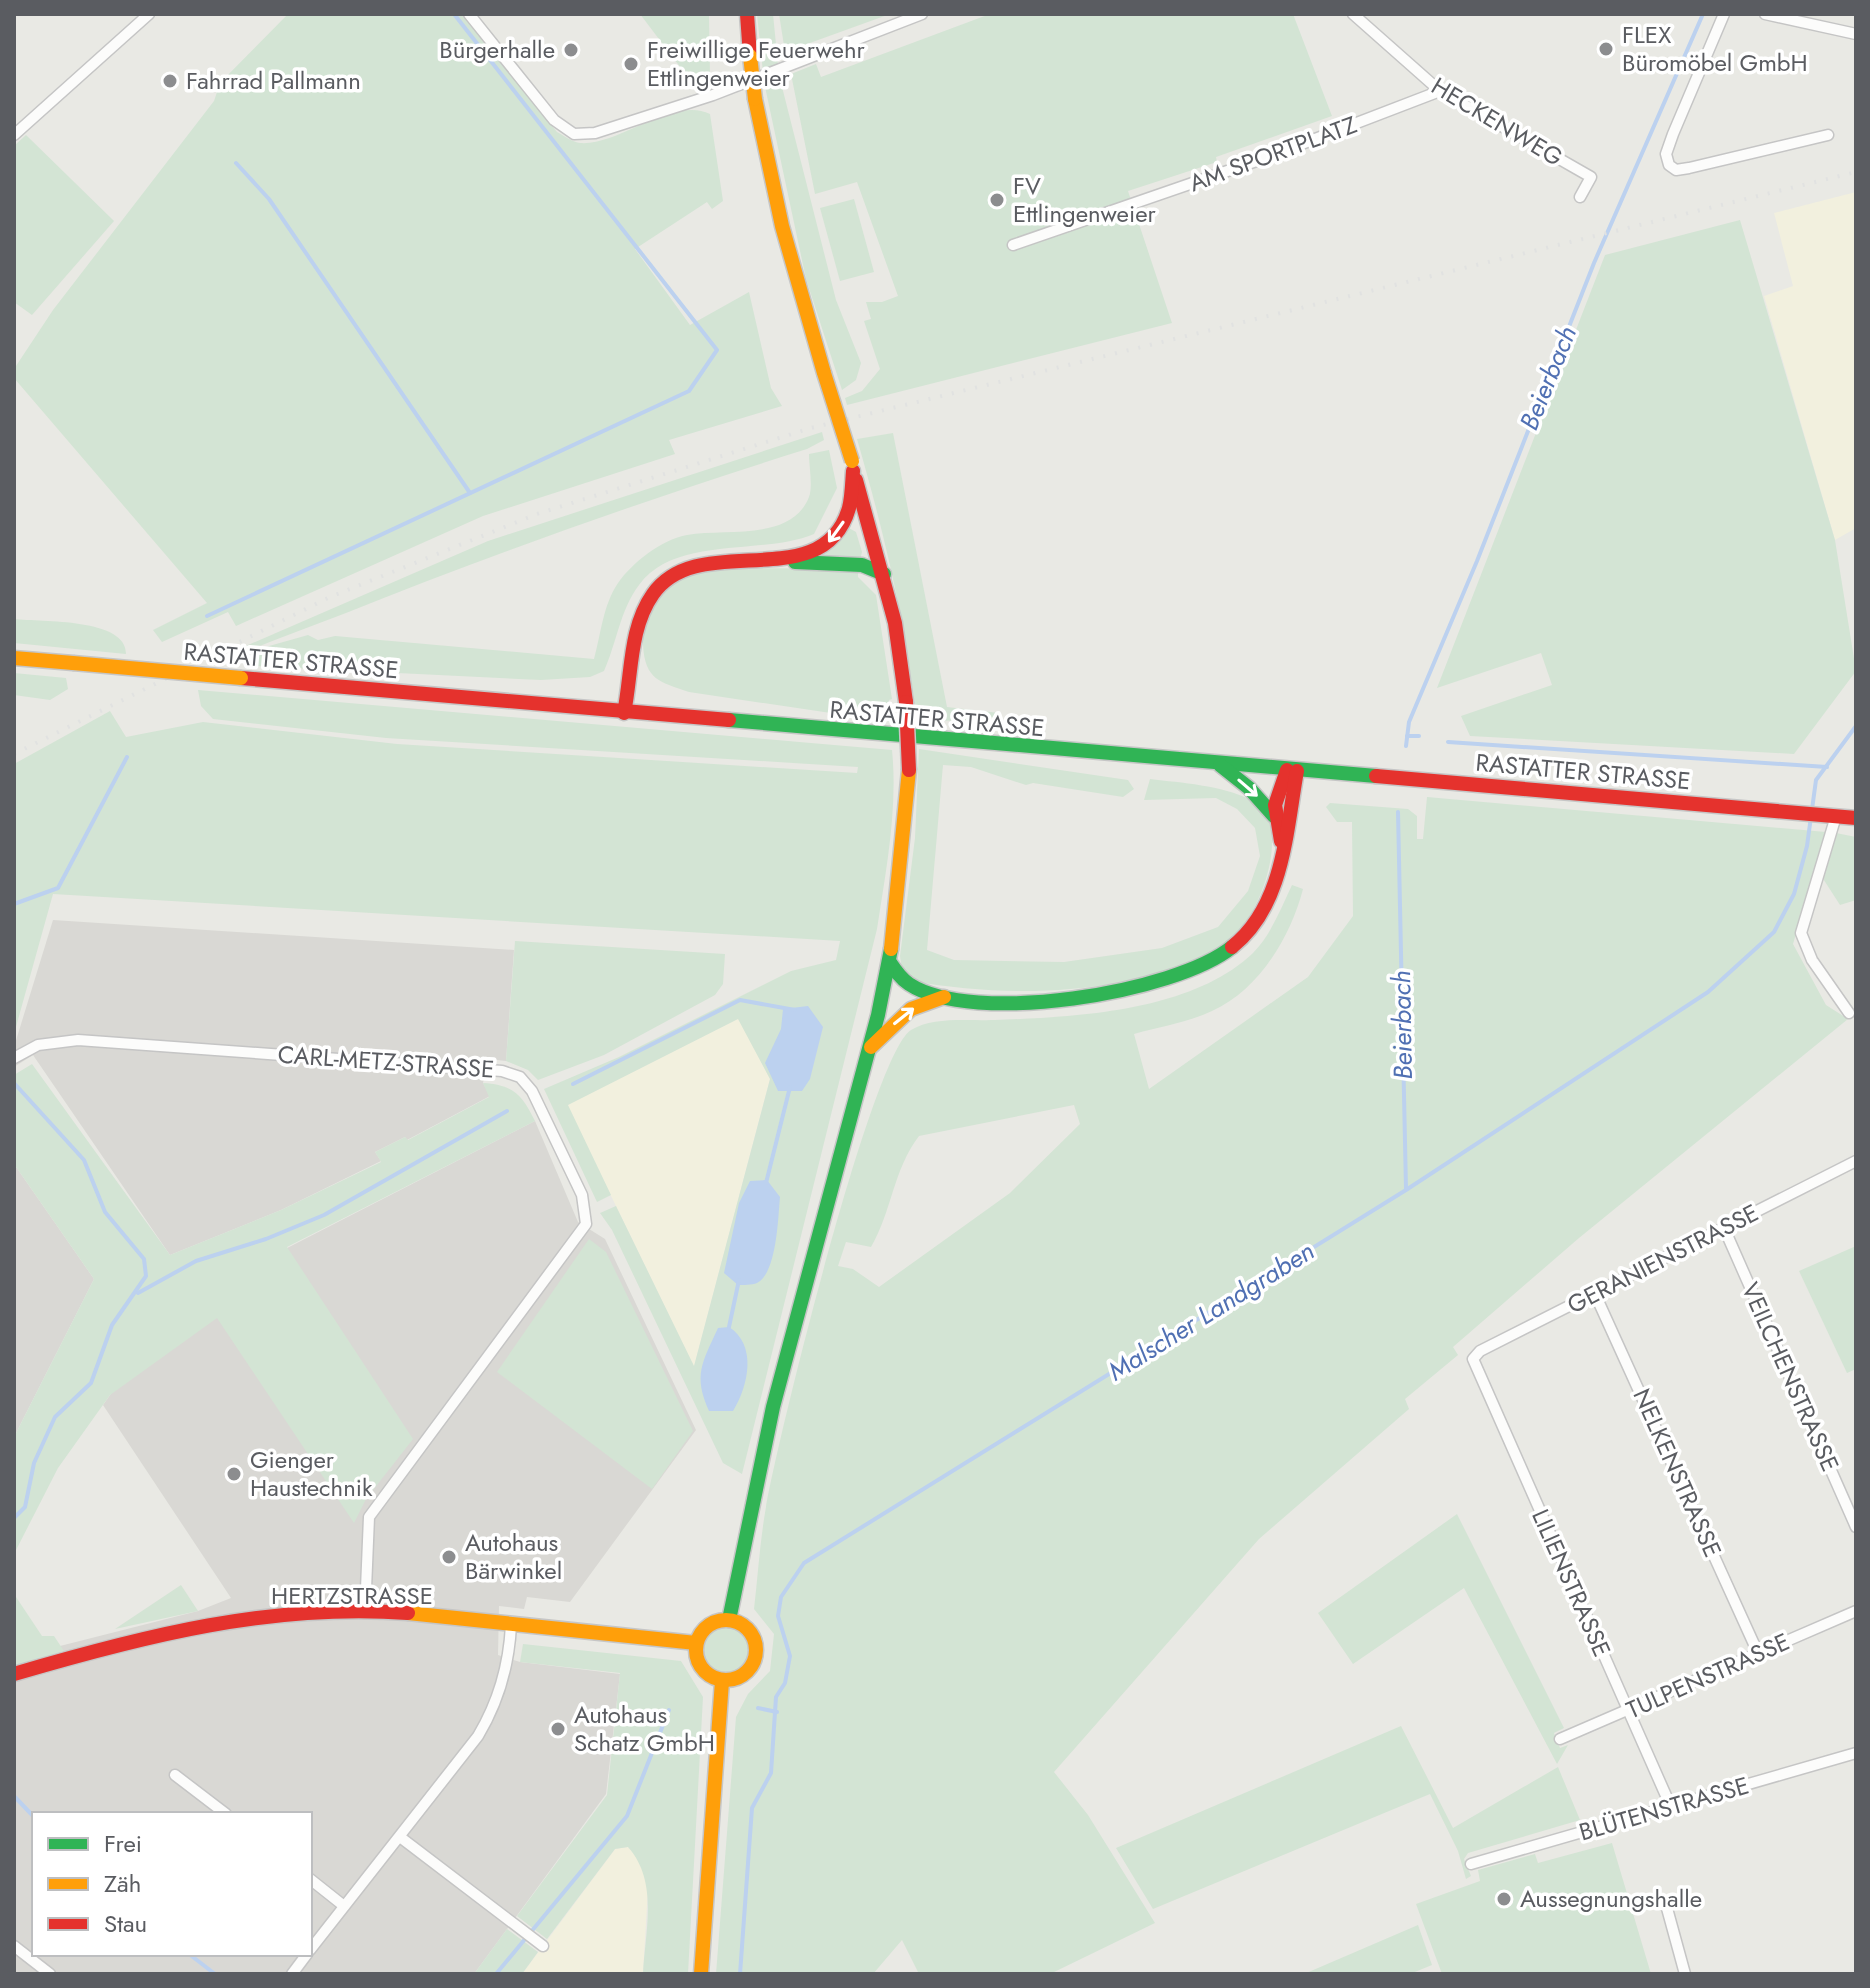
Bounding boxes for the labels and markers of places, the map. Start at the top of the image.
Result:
place label: FLEX Büromöbel GmbH [1622,17,1808,80]
place label: Bürgerhalle [439,32,555,67]
place label: Freiwillige Feuerwehr Ettlingenweier [647,32,866,95]
marker: FLEX Büromöbel GmbH [1597,40,1615,58]
marker: Bürgerhalle [562,41,580,59]
marker: Freiwillige Feuerwehr Ettlingenweier [622,55,640,73]
place label: Fahrrad Pallmann [186,63,361,98]
marker: Fahrrad Pallmann [161,72,179,90]
place label: FV Ettlingenweier [1013,168,1157,231]
marker: FV Ettlingenweier [988,191,1006,209]
place label: Gienger Haustechnik [250,1442,373,1505]
marker: Gienger Haustechnik [225,1465,243,1483]
place label: Autohaus Bärwinkel [465,1525,562,1588]
marker: Autohaus Bärwinkel [440,1548,458,1566]
place label: Autohaus Schatz GmbH [574,1697,715,1760]
marker: Autohaus Schatz GmbH [549,1720,567,1738]
place label: Aussegnungshalle [1520,1881,1702,1916]
marker: Aussegnungshalle [1495,1890,1513,1908]

